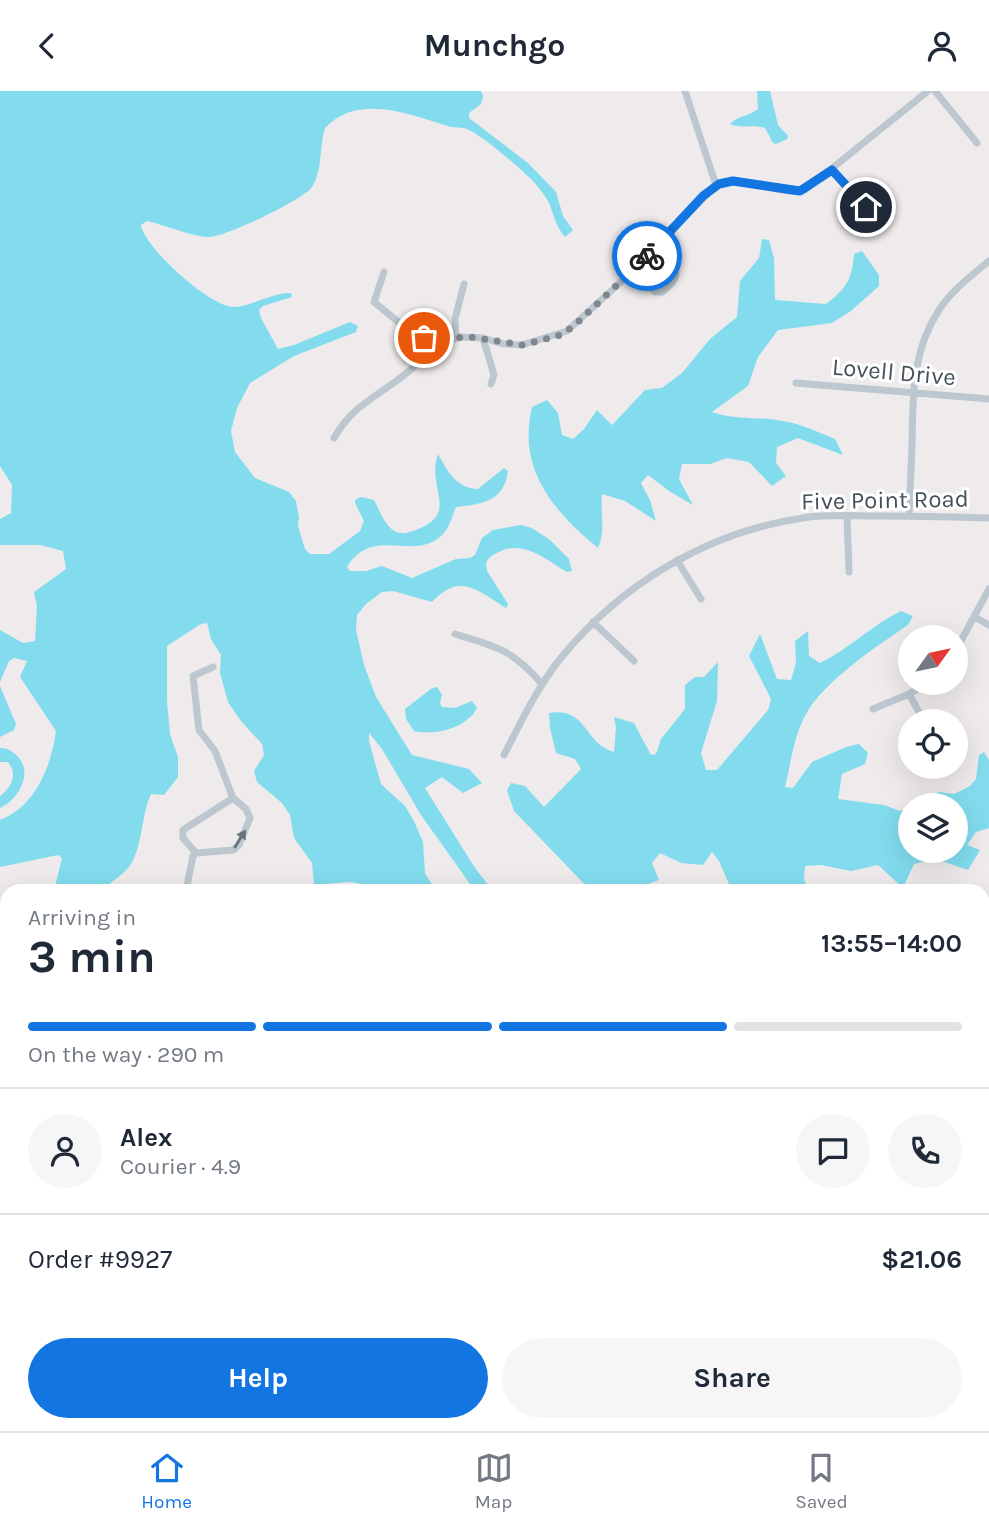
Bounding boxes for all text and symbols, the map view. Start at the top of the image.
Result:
icon: back [28,27,66,65]
text: Munchgo [424,27,565,64]
icon: person [923,27,961,65]
pin [836,177,896,237]
icon: home [847,188,885,226]
courier [612,221,682,291]
icon: bike [628,237,666,275]
pin [394,308,454,368]
icon: bag [405,319,443,357]
street label: Lovell Drive [831,353,957,391]
street label: Five Point Road [801,485,969,515]
north arrow [898,625,968,695]
map controls [898,625,968,863]
button: locate [898,709,968,779]
button: layers [898,793,968,863]
one-way arrow [234,829,247,849]
text: Arriving in [28,904,136,931]
text: 13:55–14:00 [821,928,962,959]
text: 3 min [28,930,156,984]
text: On the way · 290 m [28,1041,224,1068]
button: person [28,1114,102,1188]
button: chat [796,1114,870,1188]
button: phone [888,1114,962,1188]
text: Alex [120,1122,172,1153]
text: Courier · 4.9 [120,1153,241,1180]
text: Order #9927 [28,1244,172,1275]
text: $21.06 [881,1244,962,1275]
button: Help [28,1338,488,1418]
button: Share [502,1338,962,1418]
tab: Home [141,1449,192,1513]
tab: Map [475,1449,513,1513]
tab: Saved [795,1449,848,1513]

